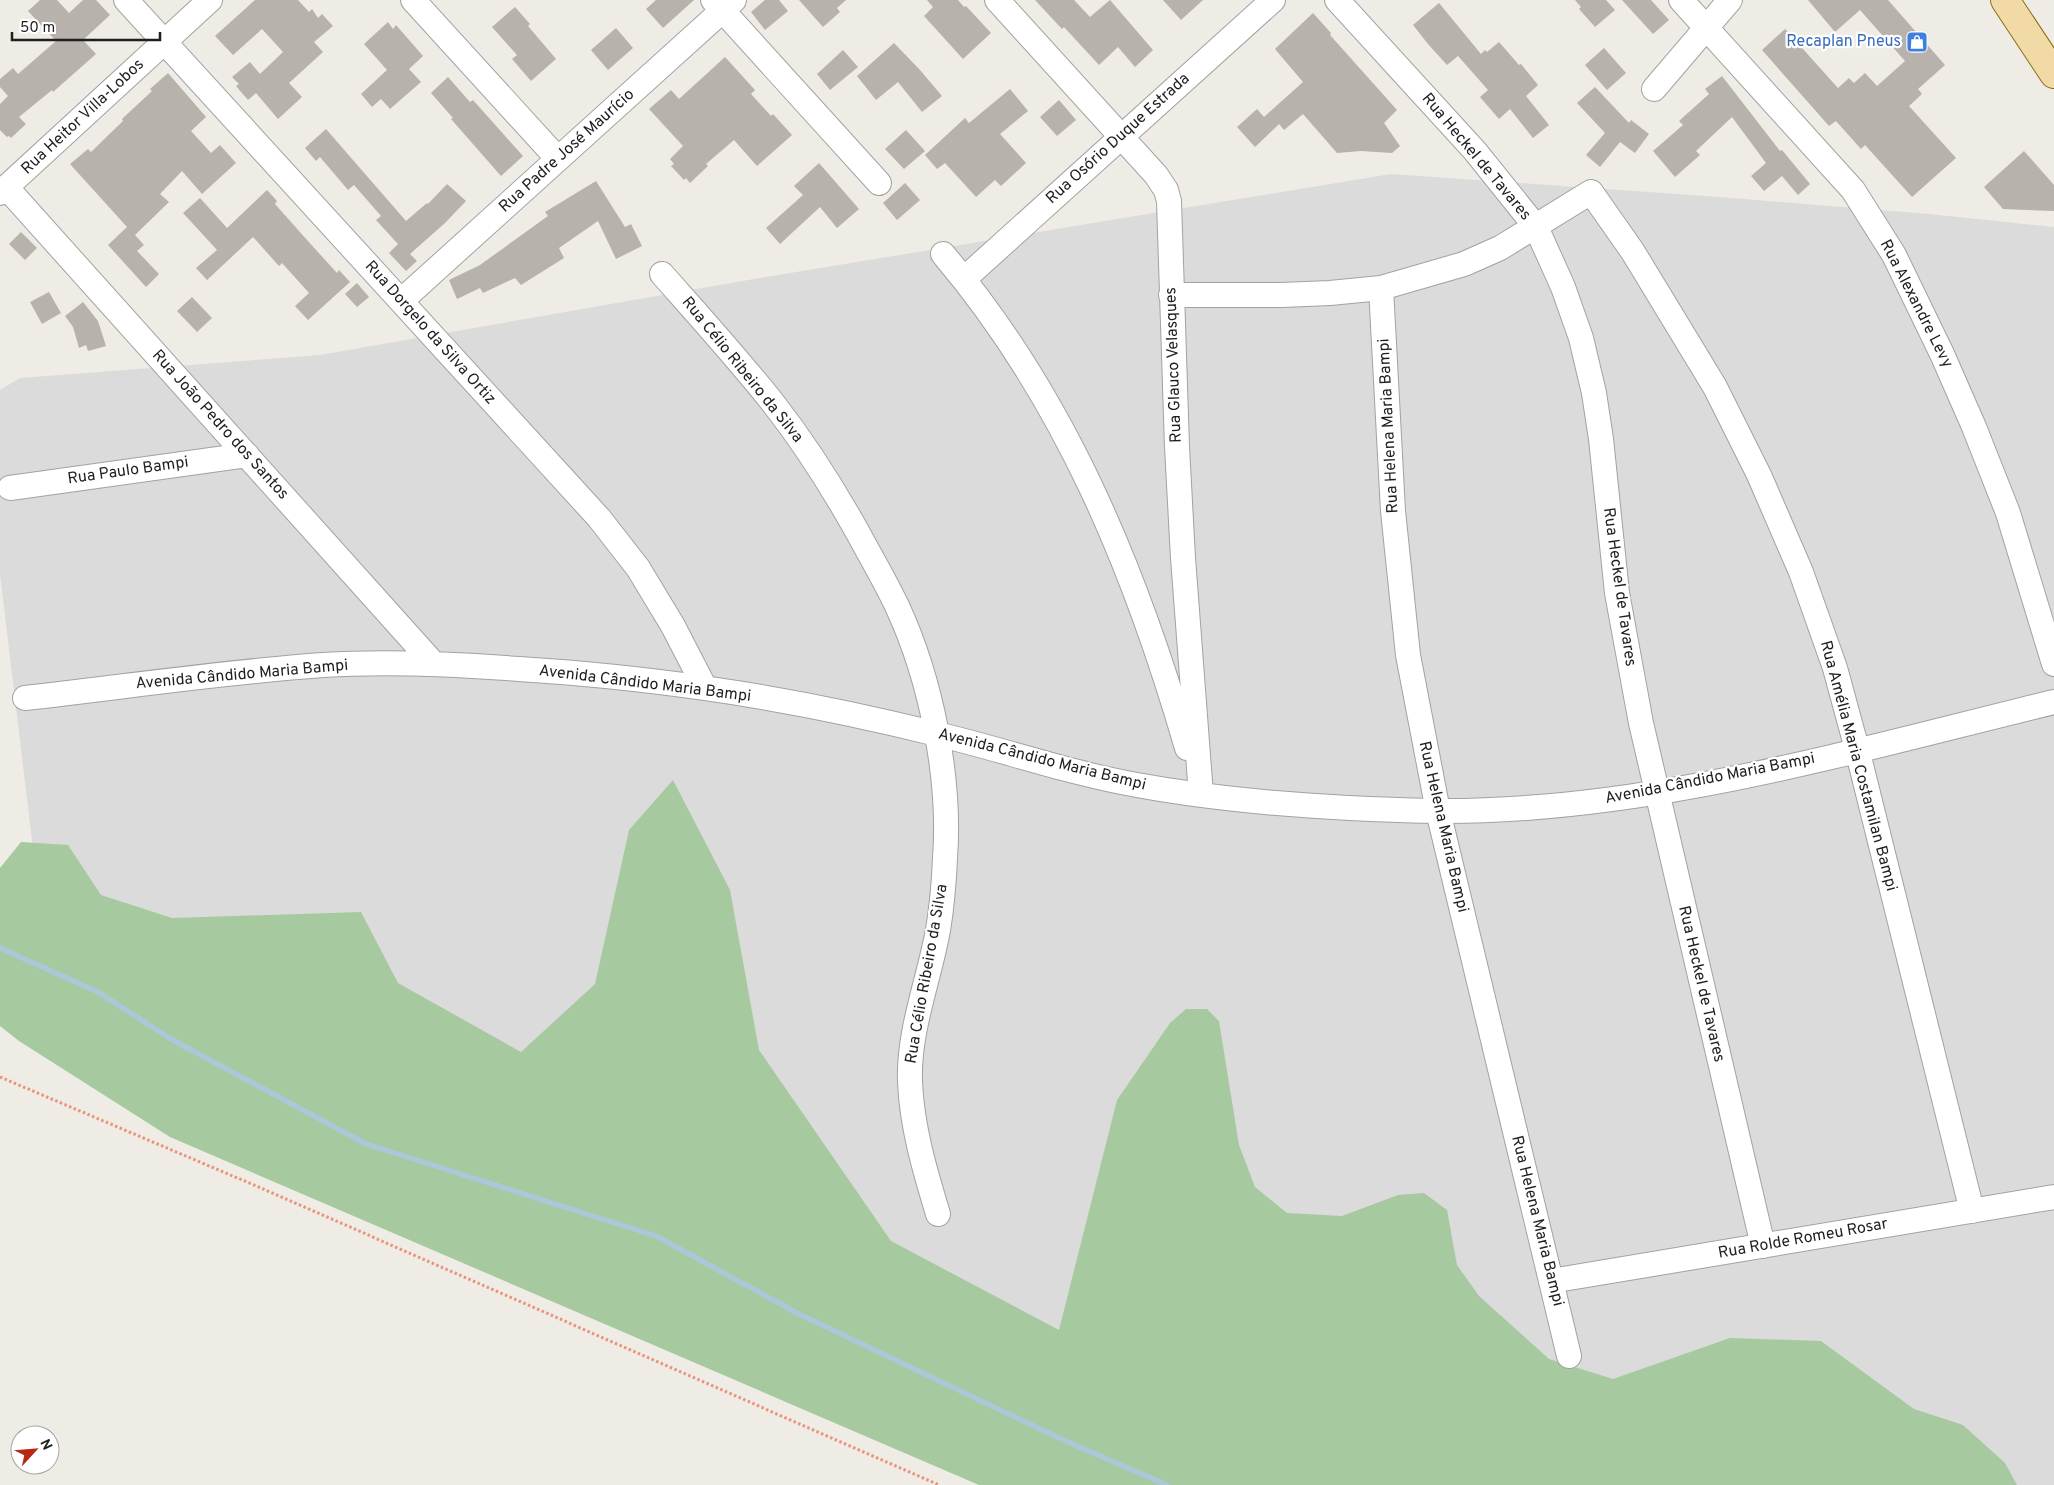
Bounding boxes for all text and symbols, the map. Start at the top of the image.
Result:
scale bar [12,10,160,42]
text: 50 m [20,19,55,38]
shop icon: Recaplan Pneus [1905,30,1929,54]
place label: Recaplan Pneus [1786,32,1901,52]
street label: Rua Heitor Villa-Lobos [17,55,149,179]
street label: Rua Osório Duque Estrada [1042,69,1194,209]
street label: Rua Padre José Maurício [495,85,639,217]
street label: Rua Heckel de Tavares [1417,89,1535,225]
street label: Rua Alexandre Levy [1875,236,1957,372]
street label: Rua Dorgelo da Silva Ortiz [360,257,500,409]
street label: Rua Glauco Velasques [1161,287,1187,443]
street label: Rua Célio Ribeiro da Silva [677,293,807,447]
street label: Rua Helena Maria Bampi [1374,338,1404,514]
street label: Rua João Pedro dos Santos [147,346,293,504]
street label: Rua Paulo Bampi [66,453,190,489]
street label: Rua Heckel de Tavares [1598,506,1640,668]
street label: Rua Amélia Maria Costamilan Bampi [1815,639,1901,893]
street label: Avenida Cândido Maria Bampi [135,656,349,694]
street label: Avenida Cândido Maria Bampi [538,661,752,707]
street label: Avenida Cândido Maria Bampi [936,724,1148,796]
street label: Rua Helena Maria Bampi [1414,739,1472,915]
street label: Avenida Cândido Maria Bampi [1603,749,1817,809]
street label: Rua Célio Ribeiro da Silva [901,883,953,1065]
street label: Rua Heckel de Tavares [1673,904,1729,1064]
street label: Rua Helena Maria Bampi [1506,1134,1568,1308]
street label: Rua Rolde Romeu Rosar [1717,1214,1889,1264]
north arrow [10,1425,60,1475]
text: N [35,1437,55,1453]

